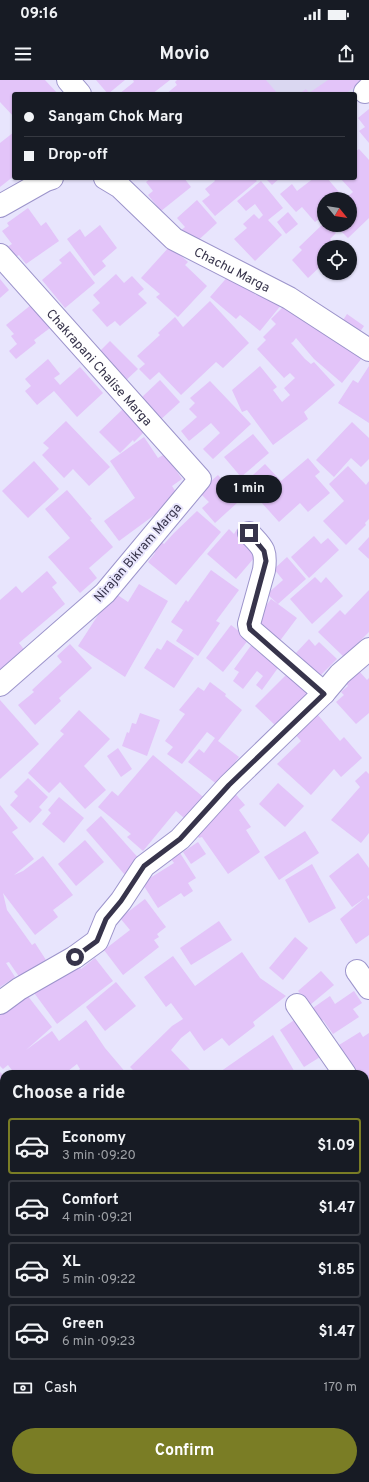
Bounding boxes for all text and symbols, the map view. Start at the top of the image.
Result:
text: 09:16 [20,5,58,24]
icon: menu [12,43,34,65]
text: Movio [160,43,209,66]
icon: share [335,43,357,65]
text: Sangam Chok Marg [48,108,183,127]
text: Drop-off [48,146,108,165]
north arrow [317,192,357,232]
map controls [317,192,357,280]
button: locate [317,240,357,280]
street label: Chachu Marga [191,245,272,297]
street label: Chakrapani Chalise Marga [42,306,155,430]
callout: 1 min [216,475,282,503]
text: 1 min [233,481,265,497]
street label: Nirajan Bikram Marga [91,501,186,606]
route end [240,524,258,542]
route start [66,948,84,966]
text: Choose a ride [12,1082,125,1105]
icon: car [14,1128,50,1164]
text: Economy [62,1129,126,1148]
text: $1.09 [317,1137,355,1156]
text: 3 min · 09:20 [62,1148,136,1164]
icon: car [14,1190,50,1226]
text: Comfort [62,1191,119,1210]
text: $1.47 [319,1199,355,1218]
text: 4 min · 09:21 [62,1210,133,1226]
icon: car [14,1252,50,1288]
text: XL [62,1253,80,1272]
text: $1.85 [318,1261,355,1280]
text: 5 min · 09:22 [62,1272,136,1288]
icon: car [14,1314,50,1350]
text: Green [62,1315,104,1334]
text: $1.47 [319,1323,355,1342]
text: 6 min · 09:23 [62,1334,135,1350]
icon: cash [12,1377,34,1399]
text: Cash [44,1379,77,1398]
text: 170 m [323,1380,357,1396]
button: Confirm [12,1428,357,1474]

